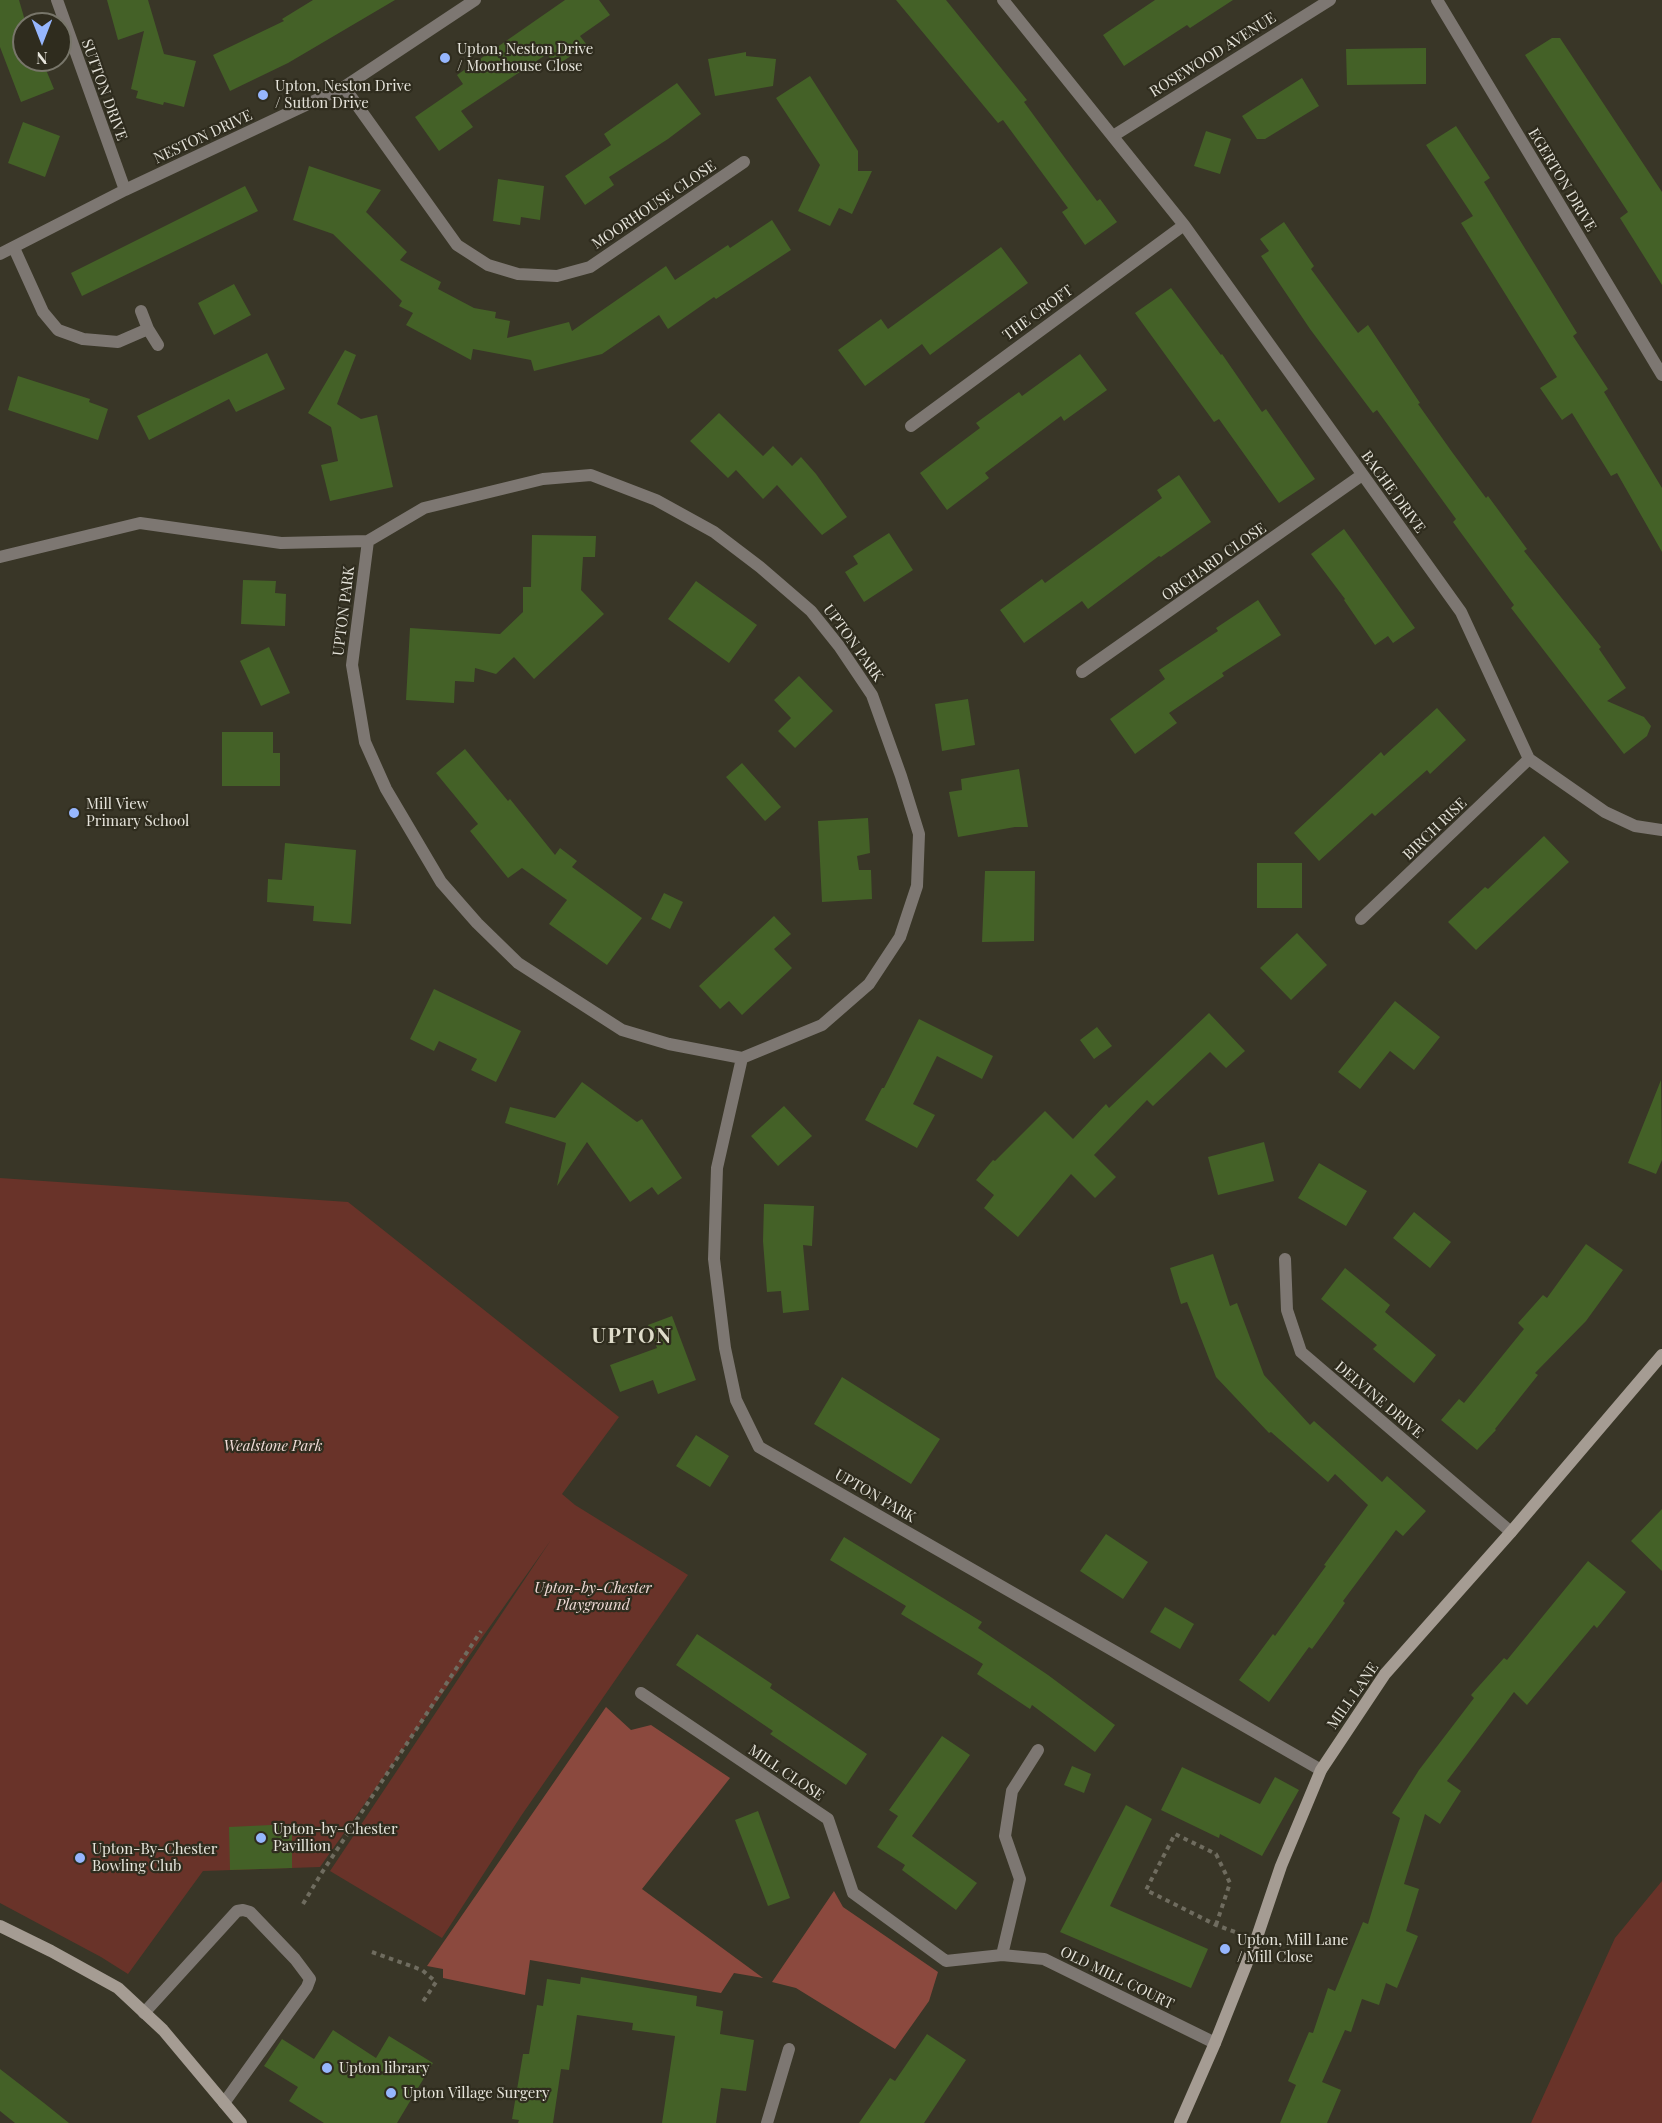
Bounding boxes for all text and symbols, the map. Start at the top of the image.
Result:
street label: ROSEWOOD AVENUE [1147,9,1279,101]
north arrow [12,12,72,72]
street label: SUTTON DRIVE [77,37,131,143]
place label: Upton, Neston Drive / Moorhouse Close [457,40,593,75]
text: N [36,48,48,69]
marker: Upton, Neston Drive / Moorhouse Close [438,51,452,65]
place label: Upton, Neston Drive / Sutton Drive [275,77,411,112]
marker: Upton, Neston Drive / Sutton Drive [256,88,270,102]
street label: NESTON DRIVE [151,106,255,168]
street label: EGERTON DRIVE [1524,125,1600,235]
street label: MOORHOUSE CLOSE [589,157,719,253]
street label: THE CROFT [999,281,1077,345]
street label: BACHE DRIVE [1357,447,1429,537]
street label: ORCHARD CLOSE [1158,519,1270,605]
street label: UPTON PARK [330,565,358,657]
street label: UPTON PARK [819,601,887,685]
street label: BIRCH RISE [1399,794,1471,864]
place label: Mill View Primary School [86,795,189,830]
marker: Mill View Primary School [67,806,81,820]
district label: UPTON [591,1323,673,1349]
street label: DELVINE DRIVE [1331,1358,1427,1442]
park label: Wealstone Park [224,1437,322,1455]
street label: UPTON PARK [831,1466,919,1526]
park label: Upton-by-Chester Playground [534,1579,652,1614]
street label: MILL LANE [1323,1659,1383,1733]
street label: MILL CLOSE [745,1741,827,1805]
place label: Upton-by-Chester Pavillion [273,1820,398,1855]
marker: Upton-by-Chester Pavillion [254,1831,268,1845]
place label: Upton-By-Chester Bowling Club [92,1840,217,1875]
marker: Upton-By-Chester Bowling Club [73,1851,87,1865]
place label: Upton, Mill Lane / Mill Close [1237,1931,1348,1966]
marker: Upton, Mill Lane / Mill Close [1218,1942,1232,1956]
street label: OLD MILL COURT [1057,1943,1177,2013]
place label: Upton library [339,2059,429,2077]
marker: Upton library [320,2061,334,2075]
place label: Upton Village Surgery [403,2084,550,2102]
marker: Upton Village Surgery [384,2086,398,2100]

